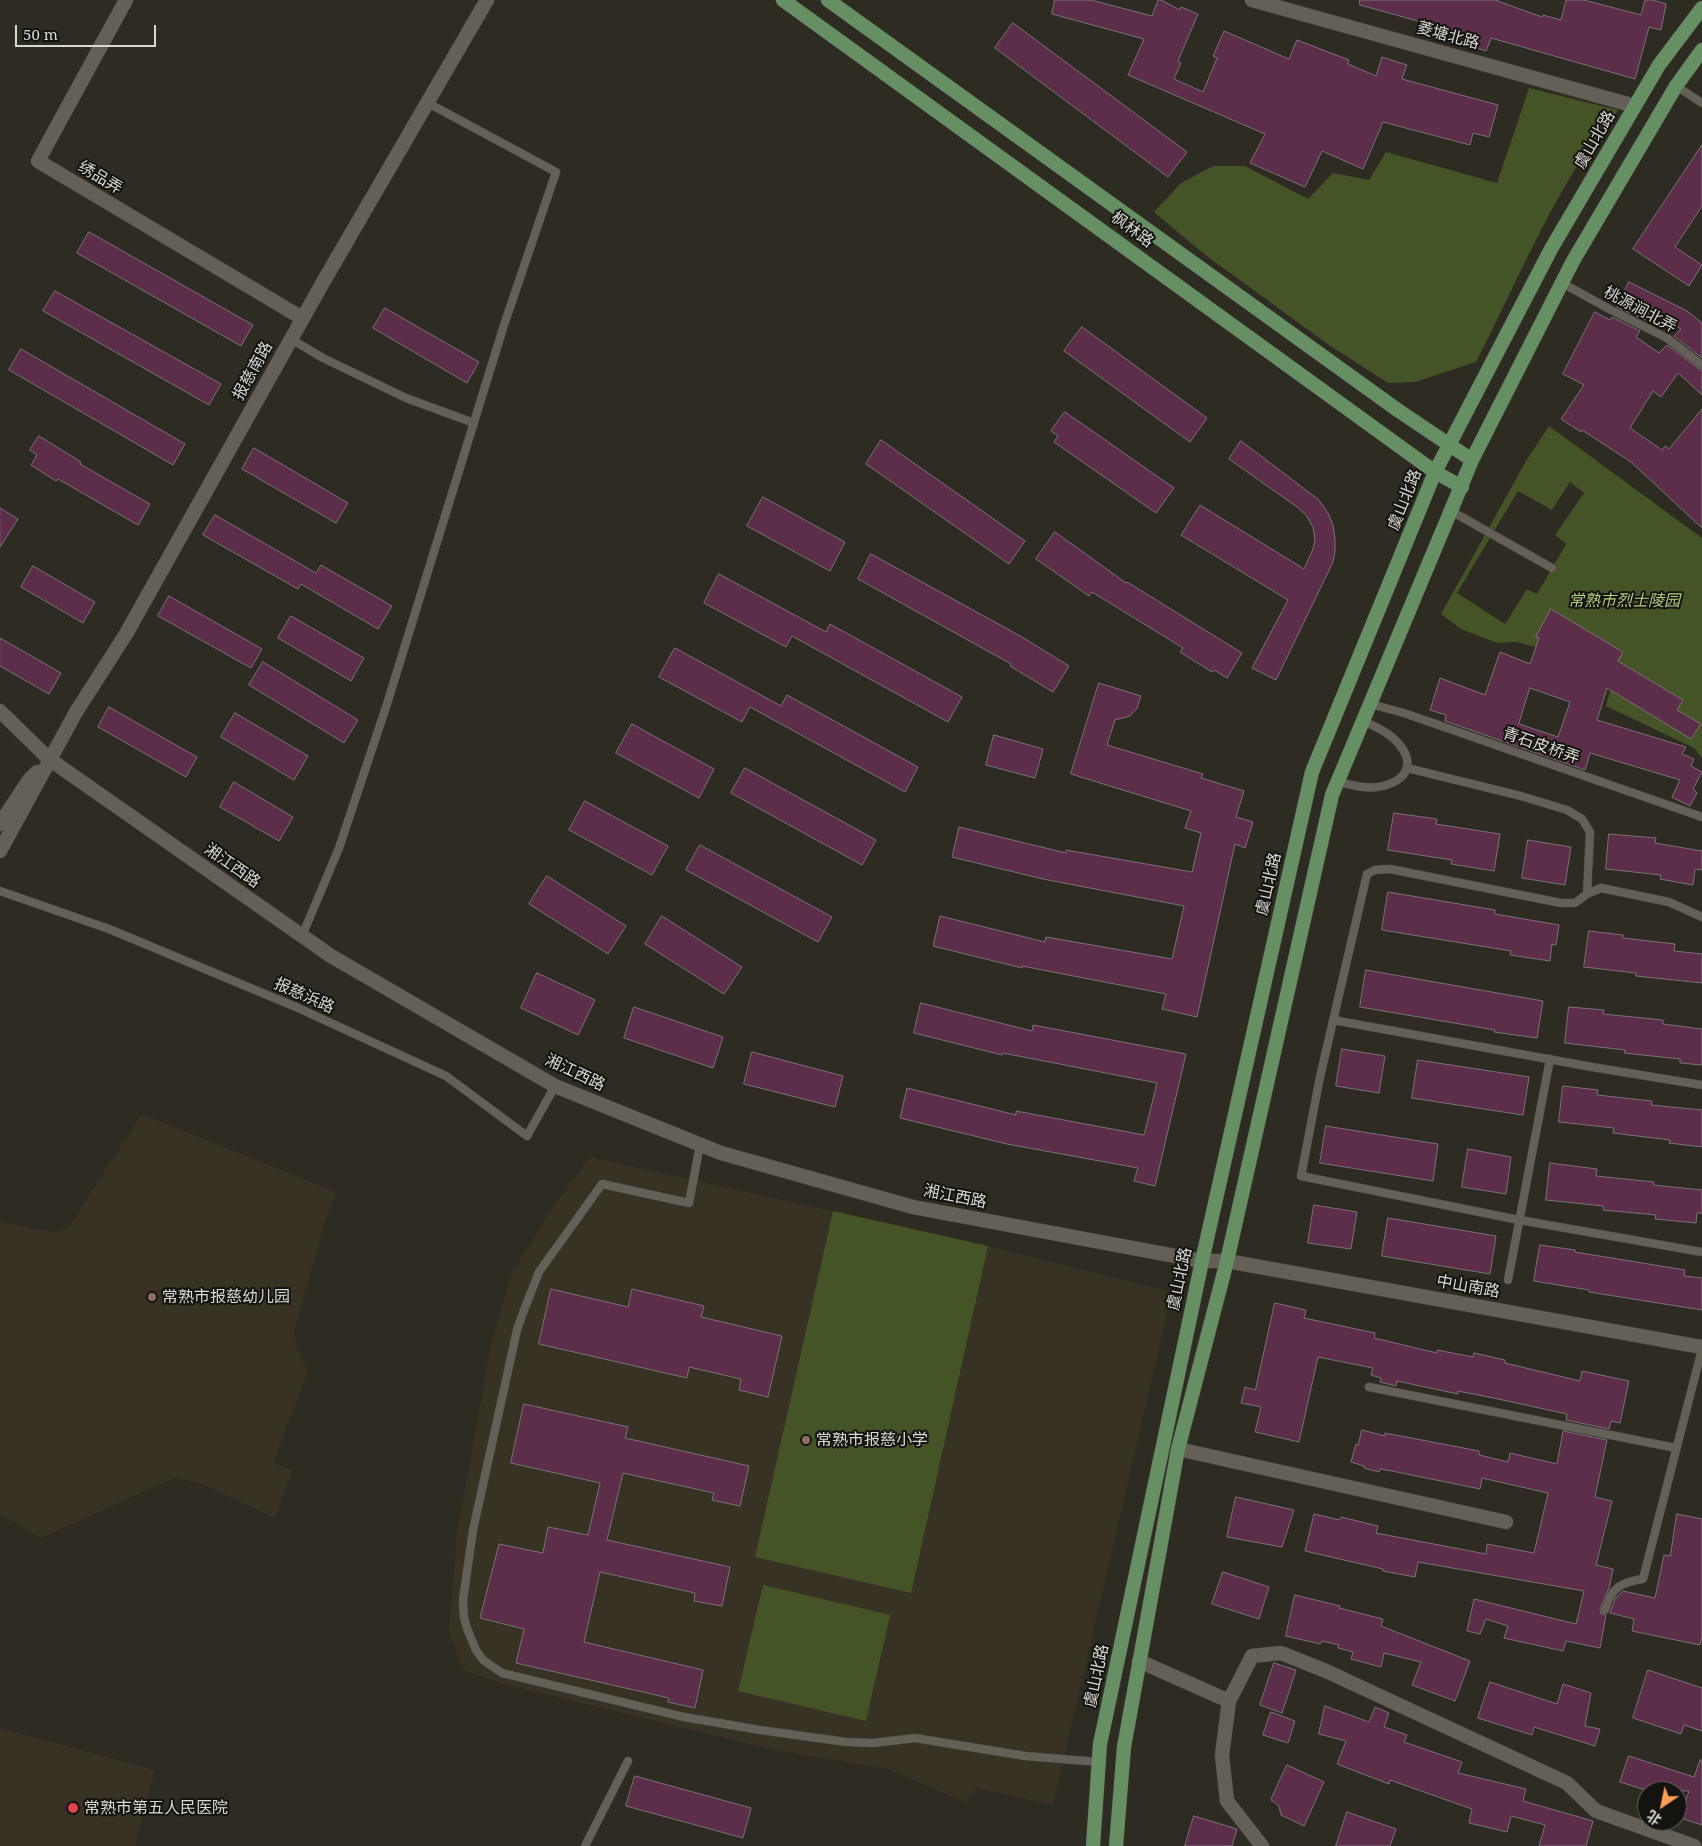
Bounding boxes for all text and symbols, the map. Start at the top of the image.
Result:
scale bar [18,15,159,47]
street label: 菱塘北路 [1415,18,1481,54]
text: 50 m [23,24,58,44]
street label: 虞山北路 [1571,107,1619,173]
street label: 绣品弄 [74,157,126,199]
street label: 枫林路 [1107,208,1157,252]
street label: 桃源涧北弄 [1600,283,1680,337]
street label: 报慈南路 [229,338,277,404]
street label: 虞山北路 [1384,467,1426,533]
park label: 常熟市烈士陵园 [1568,591,1680,611]
street label: 青石皮桥弄 [1500,724,1582,768]
street label: 湘江西路 [200,840,264,892]
street label: 虞山北路 [1252,851,1286,917]
street label: 报慈浜路 [271,974,337,1018]
street label: 湘江西路 [542,1051,608,1095]
street label: 湘江西路 [922,1181,988,1213]
street label: 虞山北路 [1164,1246,1196,1312]
street label: 中山南路 [1435,1272,1501,1302]
place label: 常熟市报慈幼儿园 [162,1287,290,1307]
marker: 常熟市报慈幼儿园 [146,1291,158,1303]
place label: 常熟市报慈小学 [816,1430,928,1450]
marker: 常熟市报慈小学 [800,1434,812,1446]
street label: 虞山北路 [1081,1643,1113,1709]
north arrow [1637,1781,1687,1831]
place label: 常熟市第五人民医院 [84,1798,228,1818]
marker: 常熟市第五人民医院 [66,1801,80,1815]
text: 北 [1643,1806,1665,1830]

